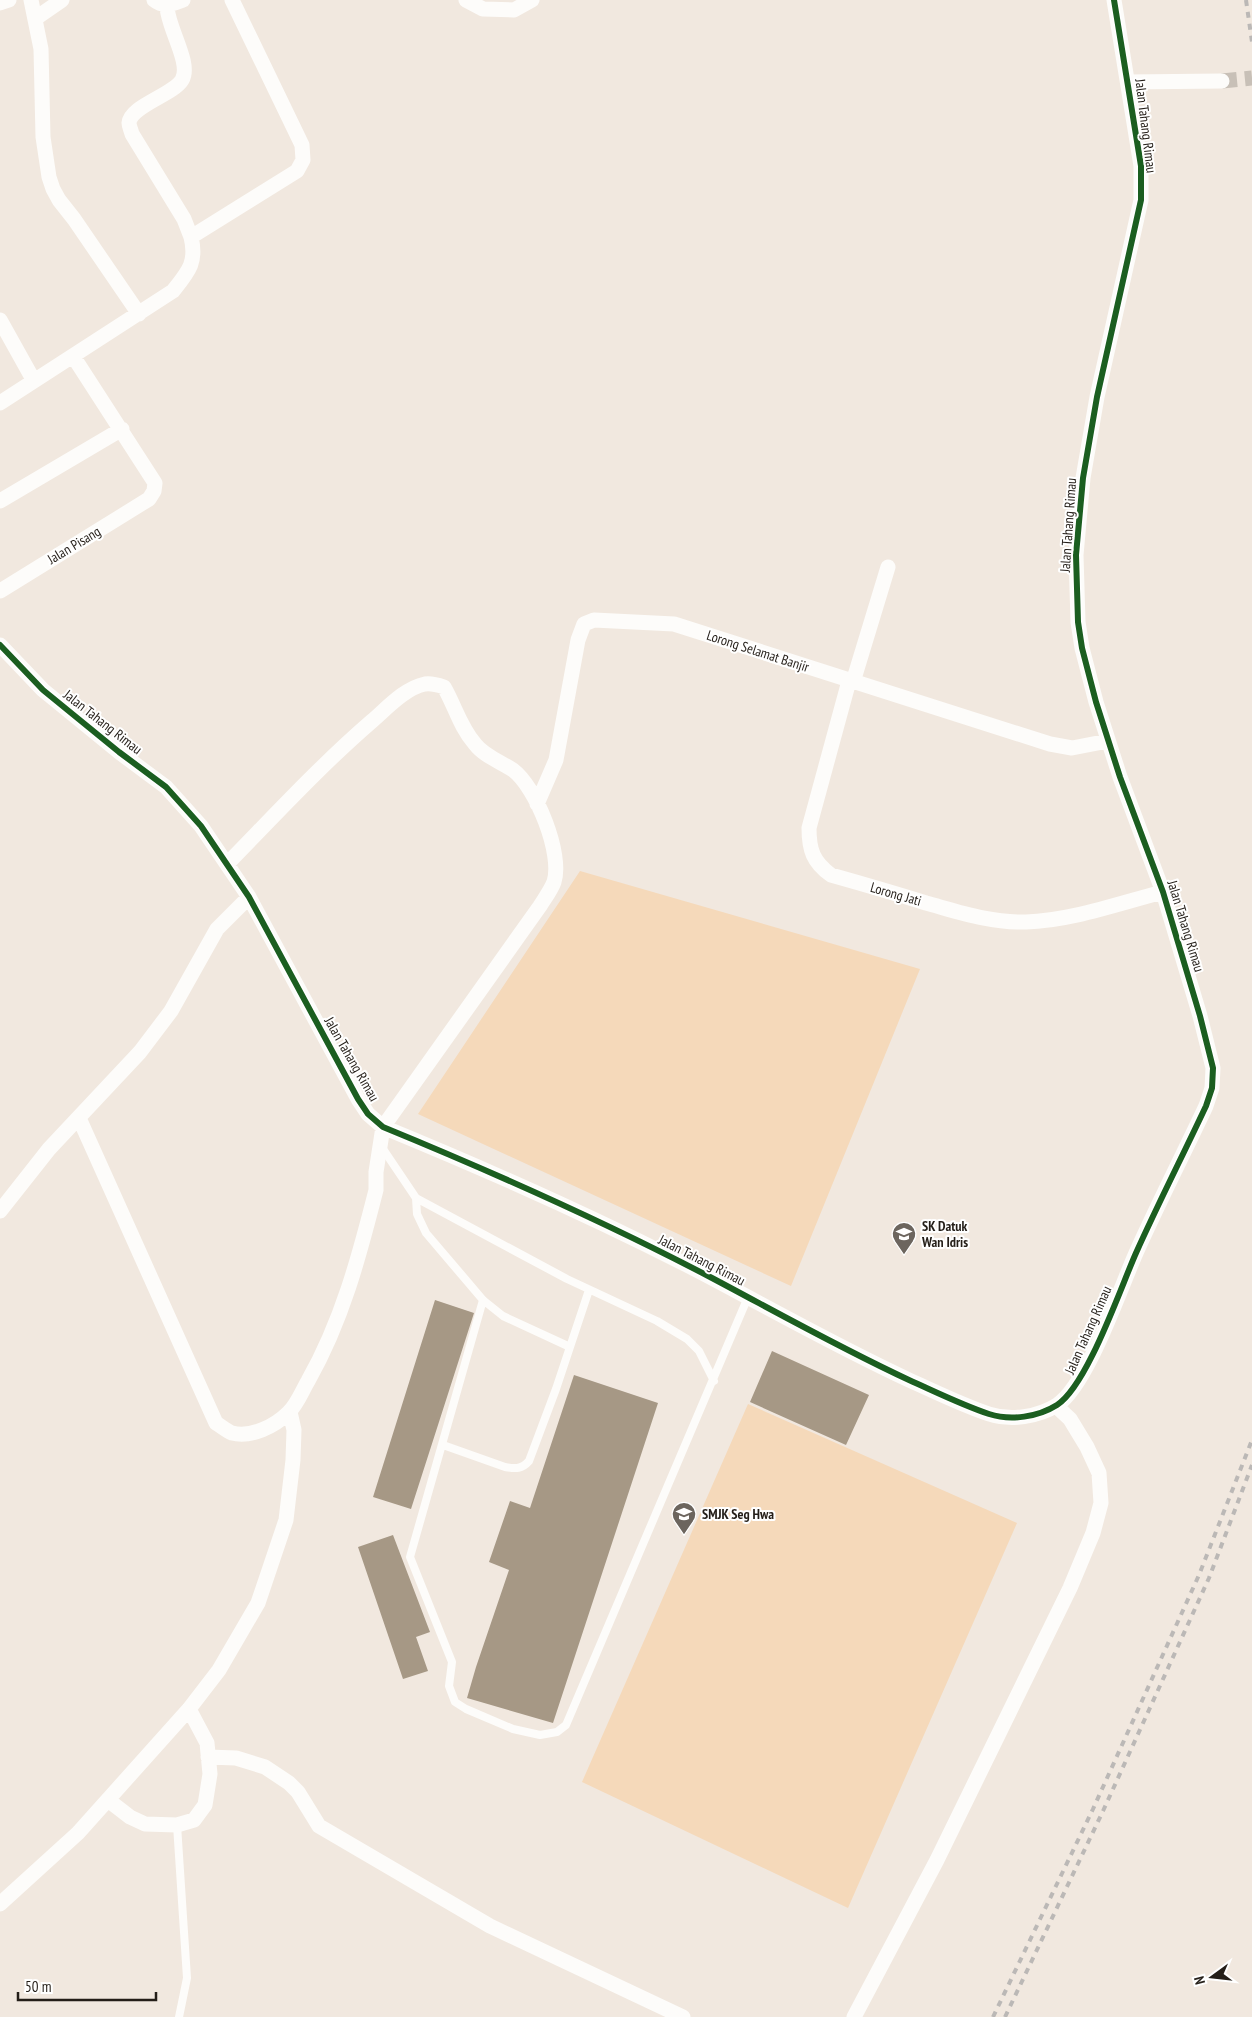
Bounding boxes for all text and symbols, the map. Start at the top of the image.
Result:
street label: Jalan Tahang Rimau [1131,77,1161,174]
street label: Jalan Tahang Rimau [1056,477,1080,574]
street label: Jalan Pisang [43,522,104,568]
street label: Lorong Selamat Banjir [704,626,812,676]
street label: Jalan Tahang Rimau [59,685,146,758]
street label: Jalan Tahang Rimau [1163,877,1208,974]
street label: Lorong Jati [868,878,924,910]
street label: Jalan Tahang Rimau [320,1013,383,1105]
place label: SK Datuk Wan Idris [921,1217,968,1251]
school or university icon: SK Datuk Wan Idris [891,1221,917,1255]
street label: Jalan Tahang Rimau [655,1230,748,1290]
street label: Jalan Tahang Rimau [1060,1283,1115,1378]
school or university icon: SMJK Seg Hwa [671,1501,697,1535]
place label: SMJK Seg Hwa [702,1505,774,1523]
north arrow [1187,1952,1237,2002]
scale bar [18,1970,155,2002]
text: N [1190,1974,1209,1986]
text: 50 m [25,1977,51,1996]

